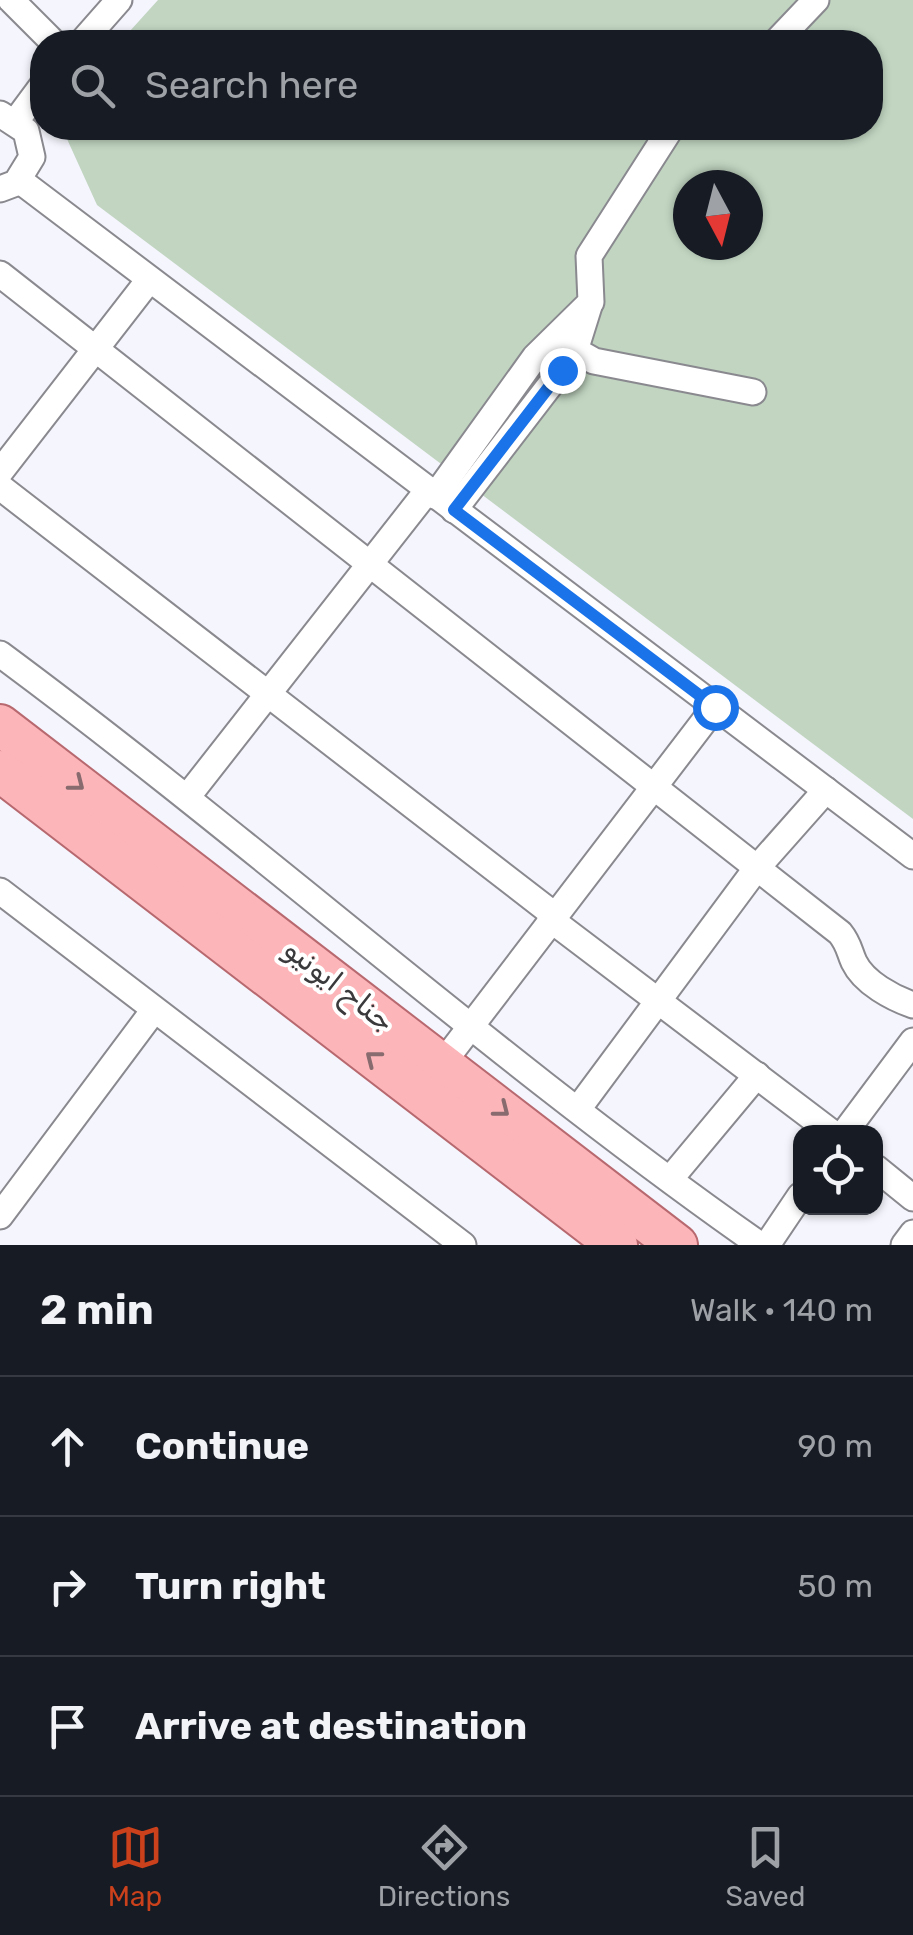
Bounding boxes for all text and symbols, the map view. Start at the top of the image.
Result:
search box [30,30,883,140]
icon: search [65,58,120,113]
text: Search here [145,62,358,108]
north arrow [673,170,763,260]
route end [540,348,586,394]
route start [693,685,739,731]
one-way arrow [66,772,84,790]
street label: جناح ایونیو [275,931,402,1041]
one-way arrow [366,1052,384,1069]
one-way arrow [490,1098,508,1116]
map controls [793,1125,883,1215]
button: locate [793,1125,883,1215]
text: 2 min [40,1285,154,1335]
text: Walk · 140 m [690,1291,873,1329]
icon: ahead [40,1419,95,1474]
text: Continue [135,1423,309,1469]
text: 90 m [797,1427,873,1465]
icon: right [40,1559,95,1614]
text: Turn right [135,1563,326,1609]
text: 50 m [797,1567,873,1605]
icon: arrive [40,1699,95,1754]
text: Arrive at destination [135,1703,527,1749]
tab: Map [108,1820,163,1913]
tab: Directions [378,1820,510,1913]
tab: Saved [725,1820,805,1913]

